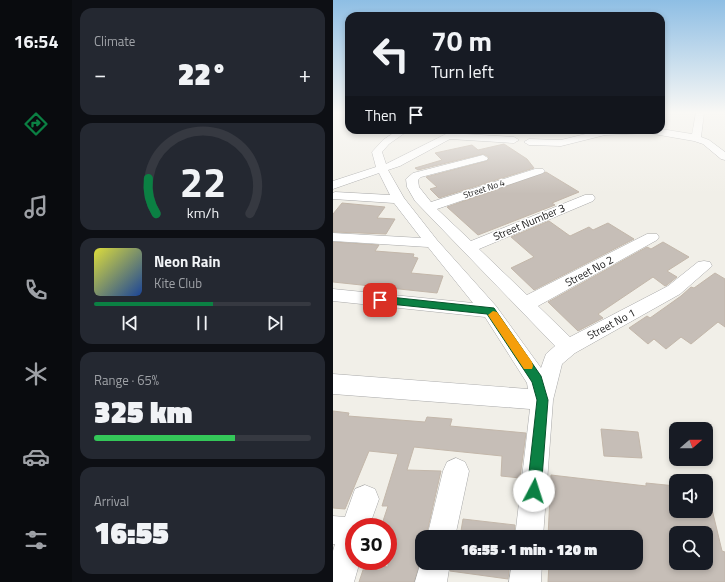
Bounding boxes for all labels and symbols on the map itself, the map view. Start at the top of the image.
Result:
street label: Street No 4 [461,176,506,201]
street label: Street Number 3 [490,200,568,244]
street label: Street No 2 [562,252,616,290]
pin [363,283,397,317]
street label: Street No 1 [584,305,638,343]
north arrow [669,422,713,466]
position arrow [513,470,555,512]
speed limit sign: 30 [345,518,397,570]

